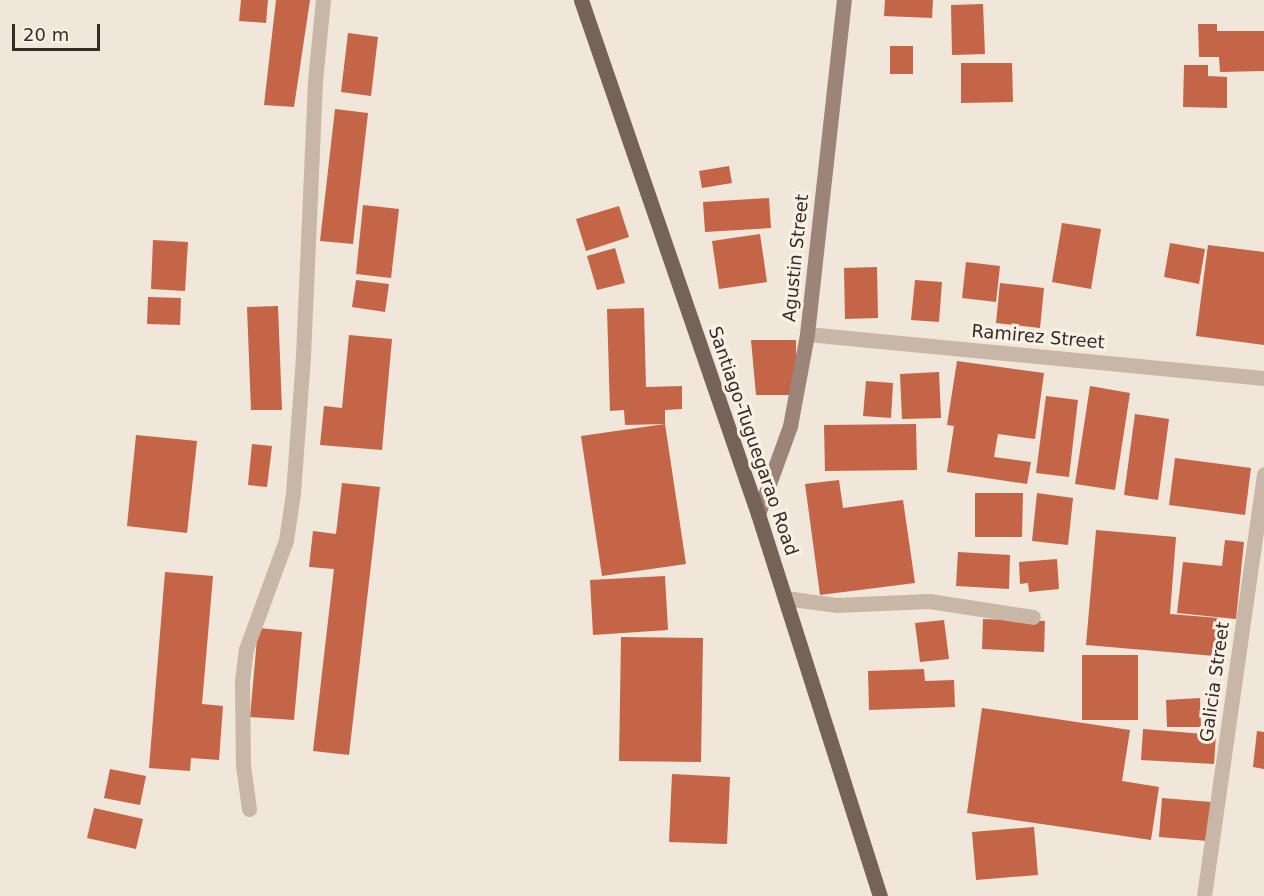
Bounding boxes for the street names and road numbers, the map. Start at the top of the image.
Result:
street label: Agustin Street [779,193,813,323]
street label: Ramirez Street [971,320,1105,354]
street label: Santiago-Tuguegarao Road [704,324,802,558]
street label: Galicia Street [1196,620,1234,744]

